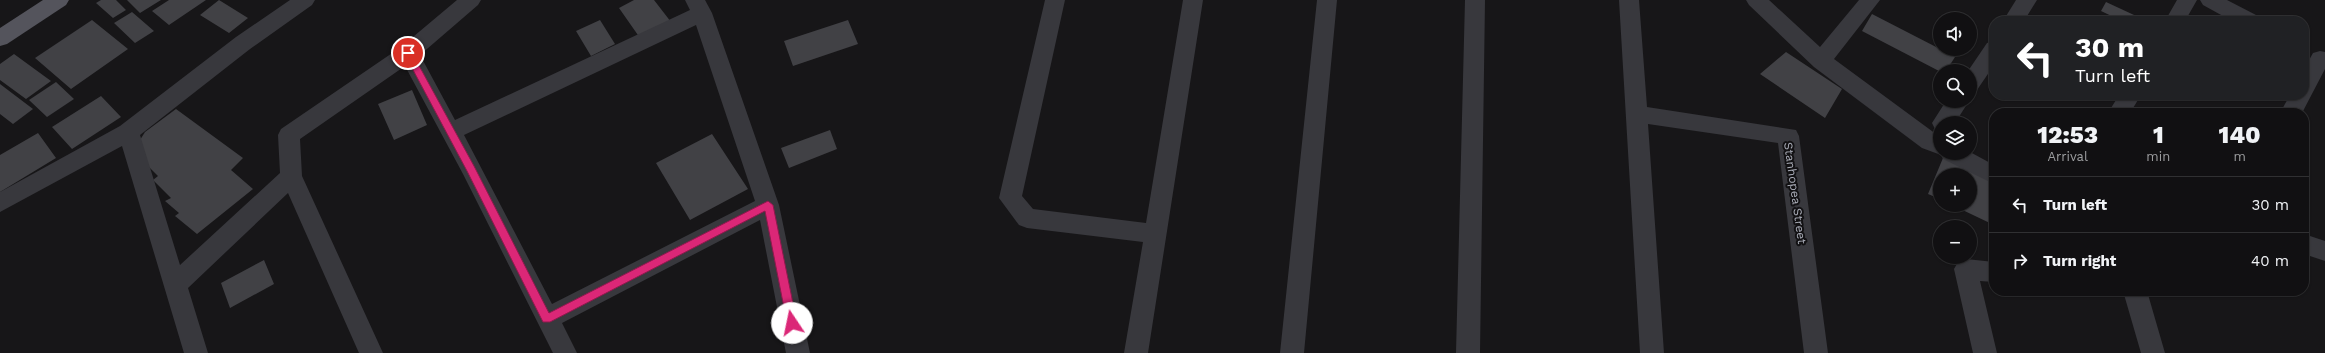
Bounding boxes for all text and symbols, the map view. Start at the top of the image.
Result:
map controls [1933,12,1977,264]
button: sound [1933,12,1977,56]
text: 30 m [2075,31,2144,64]
icon: left [2009,32,2061,84]
pin [391,36,425,70]
icon: arrive [397,42,419,64]
button: search [1933,64,1977,108]
text: Turn left [2075,65,2150,86]
button: layers [1933,116,1977,160]
text: 12:53 [2037,121,2098,149]
text: 1 [2153,121,2164,149]
text: 140 [2219,121,2261,149]
street label: Stanhopea Street [1781,141,1809,245]
text: Arrival [2047,149,2088,164]
text: min [2146,149,2170,164]
text: m [2233,149,2246,164]
button: + [1933,168,1977,212]
icon: left [2009,194,2031,216]
text: Turn left [2043,196,2107,214]
text: 30 m [2252,196,2289,214]
button: − [1933,220,1977,264]
icon: right [2009,250,2031,272]
text: Turn right [2043,252,2116,270]
text: 40 m [2251,252,2289,270]
position arrow [771,302,813,344]

